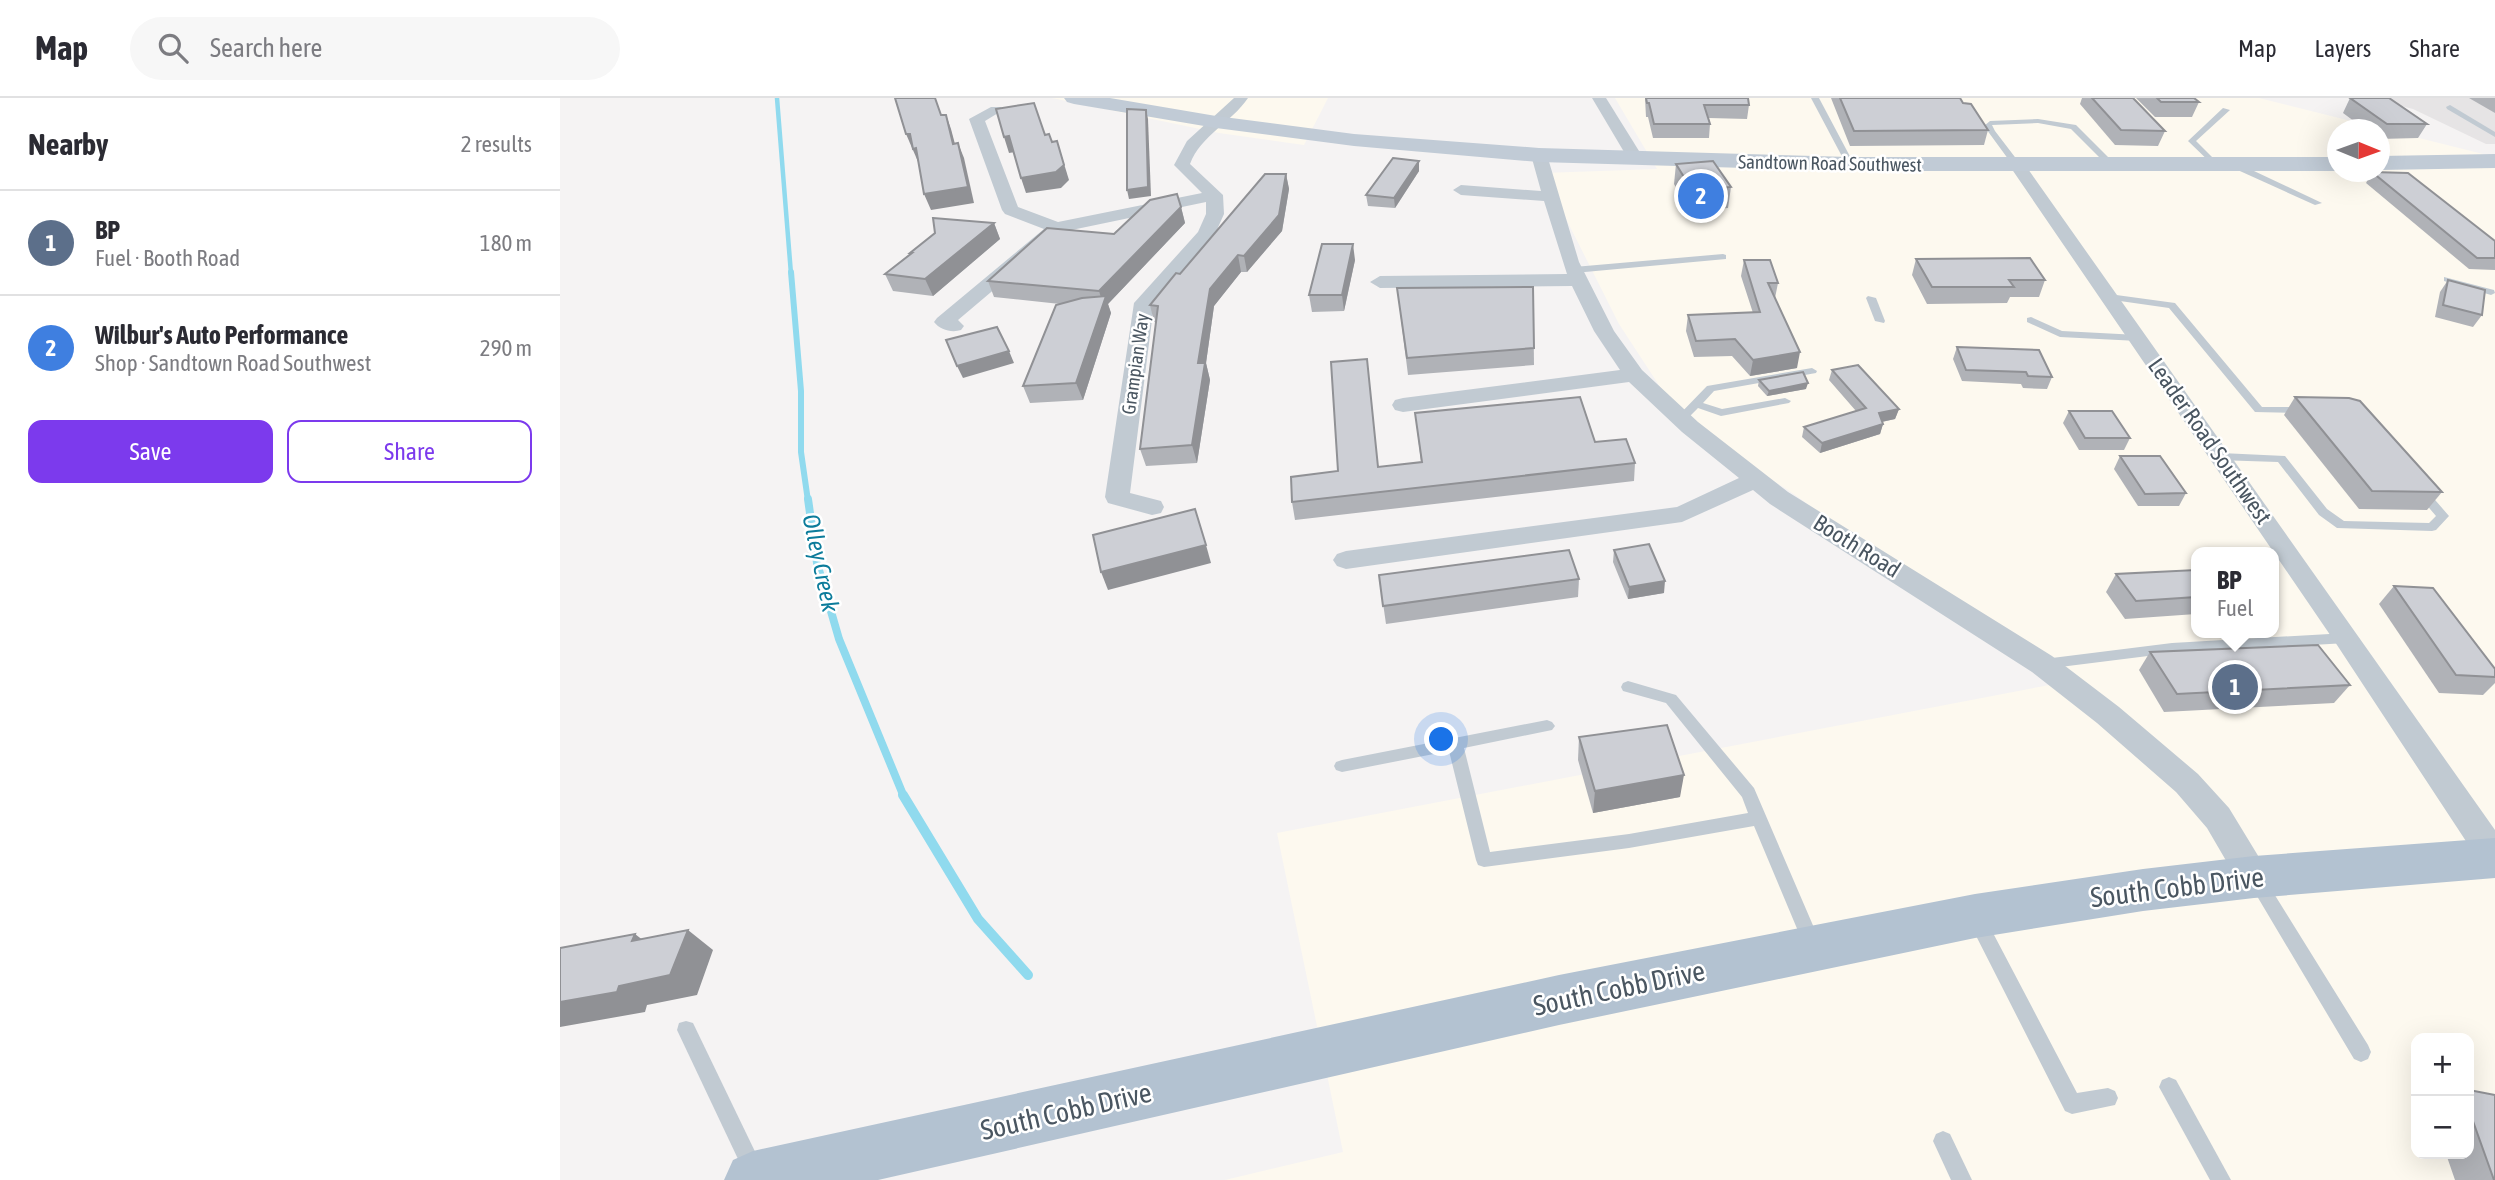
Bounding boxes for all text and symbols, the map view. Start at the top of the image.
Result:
search box [130,17,620,80]
text: Map [35,29,88,67]
icon: search [154,29,192,67]
text: Search here [210,33,322,63]
text: Map [2238,35,2277,62]
text: Layers [2315,35,2371,62]
text: Share [2409,35,2460,62]
north arrow [2327,119,2390,182]
text: Nearby [28,127,108,161]
text: 2 results [461,131,532,157]
street label: Sandtown Road Southwest [1738,150,1922,176]
pin: 2 [1678,170,1724,222]
text: BP [95,215,120,245]
text: 1 [46,230,56,256]
text: 180 m [480,230,532,256]
text: Fuel · Booth Road [95,245,240,271]
street label: Grampian Way [1117,312,1153,416]
text: Wilbur's Auto Performance [95,320,348,350]
text: 2 [46,335,56,361]
text: 290 m [480,335,532,361]
text: Shop · Sandtown Road Southwest [95,350,371,376]
street label: Leader Road Southwest [2143,353,2277,529]
button: Save [28,420,273,483]
button: Share [287,420,532,483]
street label: Booth Road [1809,509,1905,583]
water label: Olley Creek [797,512,845,615]
popup [2191,547,2279,638]
text: BP [2217,565,2242,595]
text: Fuel [2217,595,2253,621]
pin: 1 [2212,661,2258,713]
your location [1424,722,1458,756]
street label: South Cobb Drive [2088,860,2266,914]
street label: South Cobb Drive [1530,954,1708,1022]
map controls [2411,1033,2474,1159]
button: + [2411,1033,2474,1096]
street label: South Cobb Drive [977,1076,1155,1146]
button: − [2411,1096,2474,1159]

